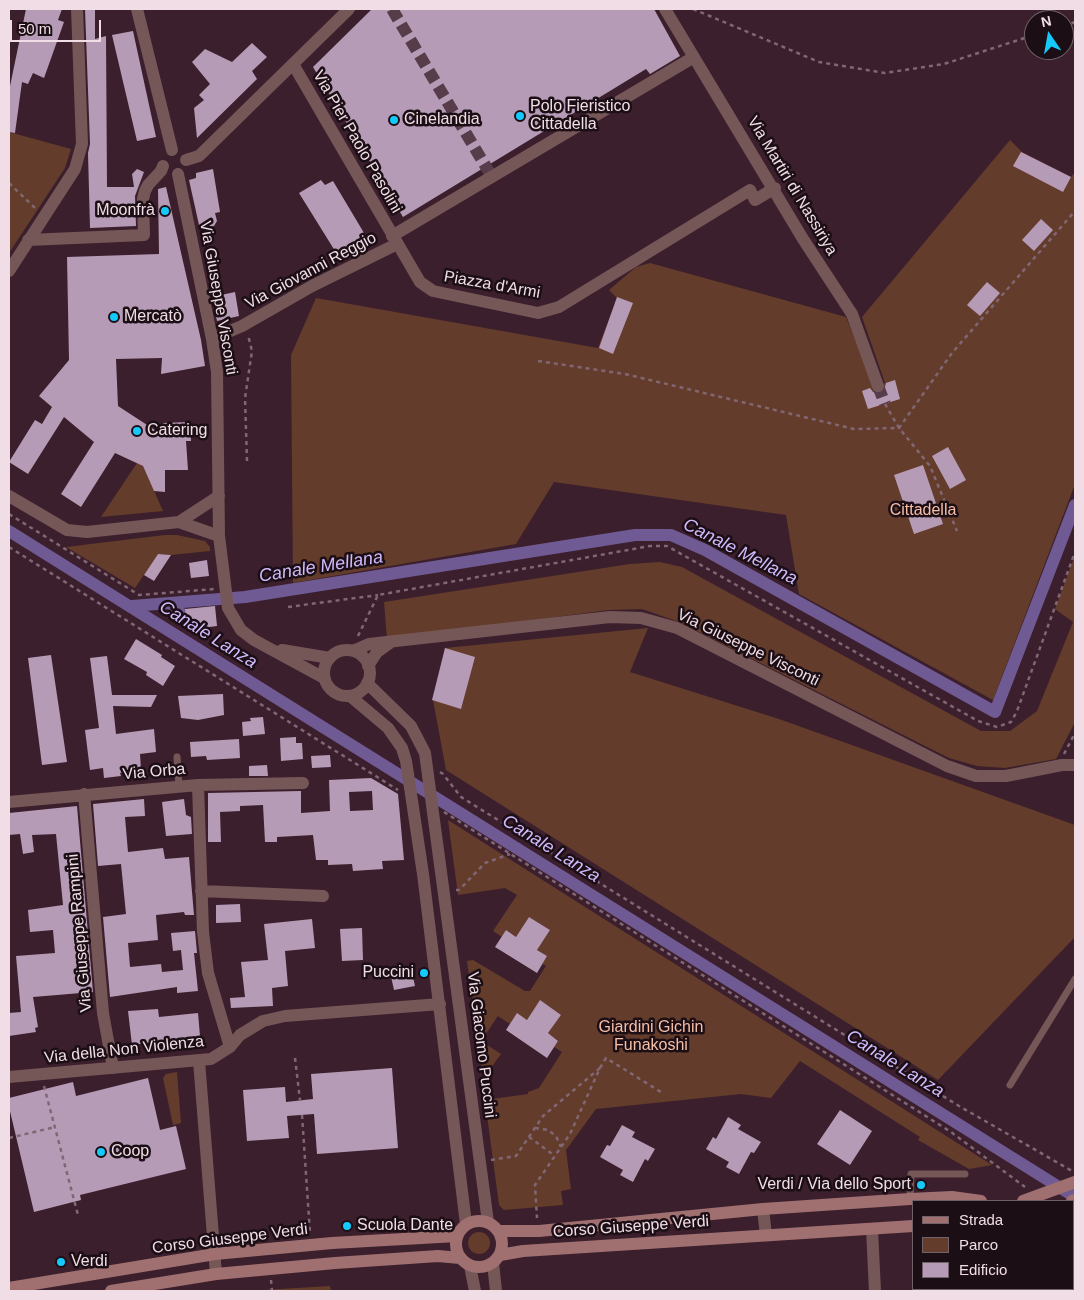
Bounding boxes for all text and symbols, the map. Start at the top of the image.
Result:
scale bar [12,10,104,42]
north arrow [1024,10,1074,60]
text: N [1039,12,1053,30]
text: 50 m [18,20,51,37]
street label: Via Pier Paolo Pasolini [308,67,406,217]
place label: Polo Fieristico Cittadella [530,97,630,135]
place label: Cinelandia [404,110,480,130]
marker: Polo Fieristico Cittadella [514,110,526,122]
street label: Via Martiri di Nassiriya [743,113,841,259]
marker: Cinelandia [388,114,400,126]
place label: Moonfrà [96,201,155,221]
marker: Moonfrà [159,205,171,217]
street label: Via Giuseppe Visconti [195,220,241,376]
street label: Via Giovanni Reggio [242,228,380,314]
street label: Piazza d'Armi [442,267,542,303]
place label: Mercatò [124,307,182,327]
marker: Mercatò [108,311,120,323]
place label: Catering [147,421,207,441]
marker: Catering [131,425,143,437]
park label: Cittadella [890,501,956,521]
water label: Canale Mellana [679,514,801,590]
water label: Canale Mellana [258,547,384,587]
water label: Canale Lanza [155,596,261,674]
street label: Via Giuseppe Visconti [674,605,822,691]
street label: Via Orba [122,760,186,784]
water label: Canale Lanza [498,810,604,888]
street label: Via Giuseppe Rampini [64,853,96,1013]
place label: Puccini [362,963,414,983]
marker: Puccini [418,967,430,979]
street label: Via Giacomo Puccini [462,971,500,1119]
park label: Giardini Gichin Funakoshi [599,1018,703,1056]
water label: Canale Lanza [842,1025,948,1103]
street label: Via della Non Violenza [43,1032,205,1068]
place label: Coop [111,1142,149,1162]
marker: Coop [95,1146,107,1158]
place label: Verdi / Via dello Sport [757,1175,911,1195]
marker: Verdi / Via dello Sport [915,1179,927,1191]
legend [912,1200,1074,1290]
text: Strada [959,1211,1003,1228]
street label: Corso Giuseppe Verdi [552,1212,710,1242]
place label: Scuola Dante [357,1216,453,1236]
street label: Corso Giuseppe Verdi [151,1220,309,1258]
marker: Scuola Dante [341,1220,353,1232]
text: Parco [959,1236,998,1253]
place label: Verdi [71,1252,107,1272]
marker: Verdi [55,1256,67,1268]
text: Edificio [959,1261,1007,1278]

